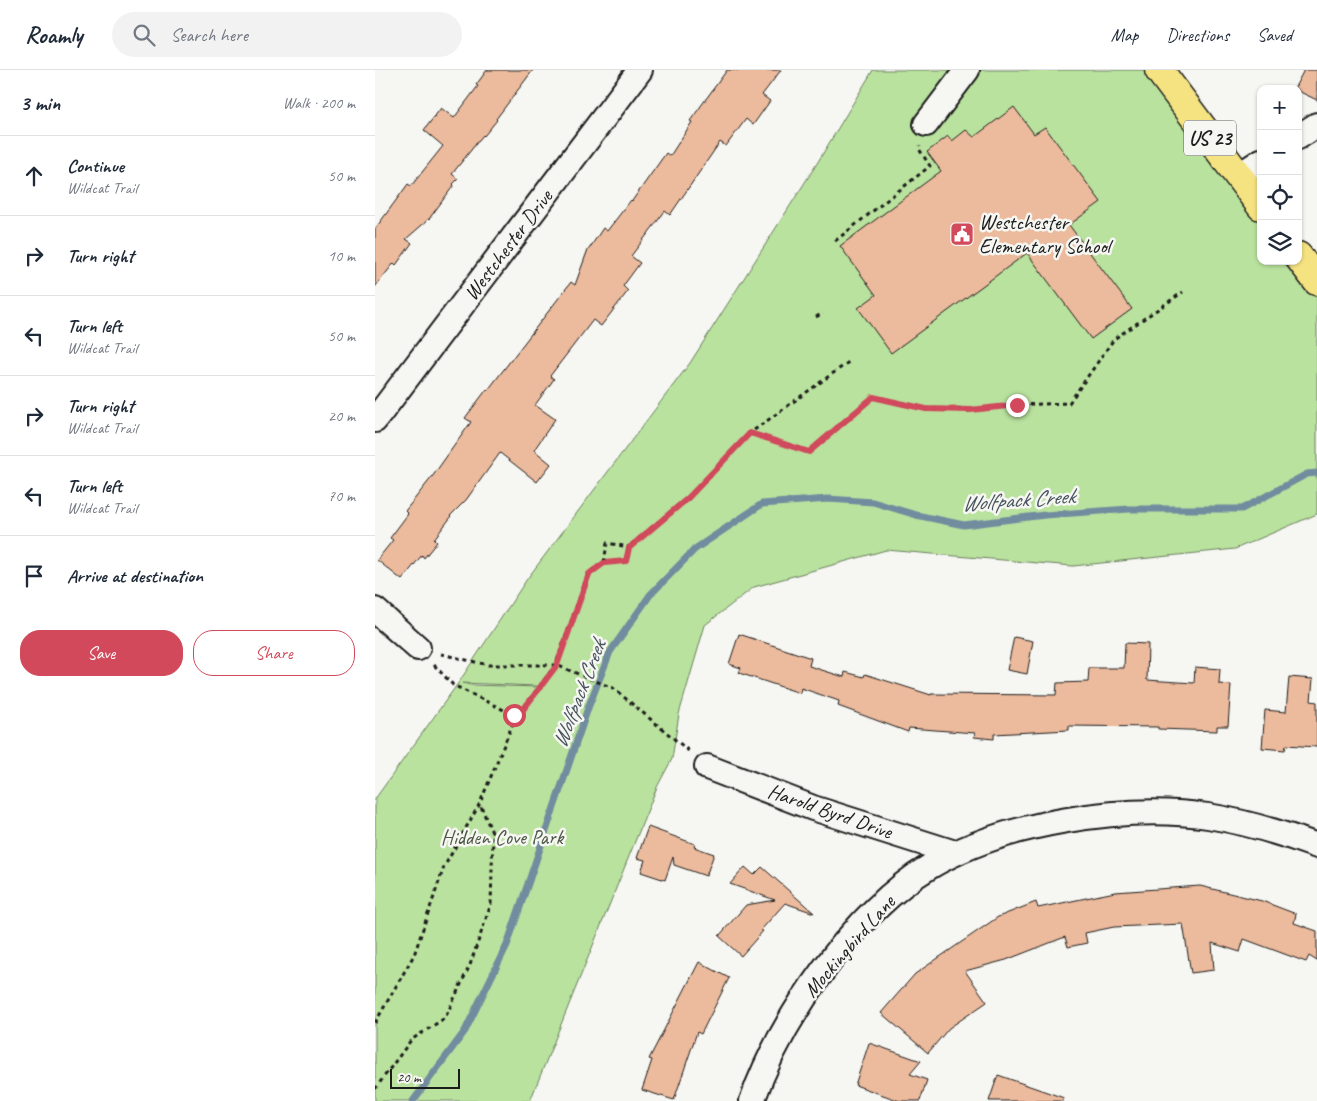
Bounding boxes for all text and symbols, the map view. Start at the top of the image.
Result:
search box [112,12,462,57]
text: Roamly [25,20,82,50]
icon: search [130,21,158,49]
text: Search here [170,23,248,47]
text: Map [1111,24,1138,46]
text: Directions [1166,24,1229,46]
text: Saved [1257,24,1292,46]
map controls [1257,85,1302,265]
button: + [1257,85,1302,130]
text: 3 min [20,90,60,116]
text: Walk · 200 m [283,93,355,113]
road number: US 23 [1184,120,1236,156]
button: − [1257,130,1302,175]
text: Continue [67,154,124,178]
icon: ahead [20,162,48,190]
text: 50 m [328,166,355,186]
button: locate [1257,175,1302,220]
text: Wildcat Trail [67,178,137,198]
street label: Westchester Drive [458,184,559,305]
place label: Westchester Elementary School [979,209,1114,259]
button: layers [1257,220,1302,265]
public building icon: Westchester Elementary School [949,221,975,247]
icon: right [20,242,48,270]
text: Turn right [67,244,134,268]
text: 10 m [328,246,355,266]
text: Turn left [67,314,122,338]
icon: left [20,322,48,350]
text: 50 m [328,326,355,346]
text: Wildcat Trail [67,338,137,358]
text: Turn right [67,394,134,418]
route end [1006,394,1029,417]
icon: right [20,402,48,430]
text: 20 m [328,406,355,426]
text: Wildcat Trail [67,418,137,438]
text: Turn left [67,474,122,498]
icon: left [20,482,48,510]
water label: Wolfpack Creek [961,482,1079,518]
text: 70 m [328,486,355,506]
text: Wildcat Trail [67,498,137,518]
icon: arrive [20,562,48,590]
text: Arrive at destination [67,564,203,588]
button: Save [20,630,183,676]
button: Share [193,630,355,676]
water label: Wolfpack Creek [546,633,614,752]
route start [503,704,526,727]
street label: Harold Byrd Drive [765,778,896,845]
park label: Hidden Cove Park [441,824,564,850]
street label: Mockingbird Lane [798,889,901,1002]
scale bar [390,1066,460,1089]
text: 20 m [397,1069,421,1086]

